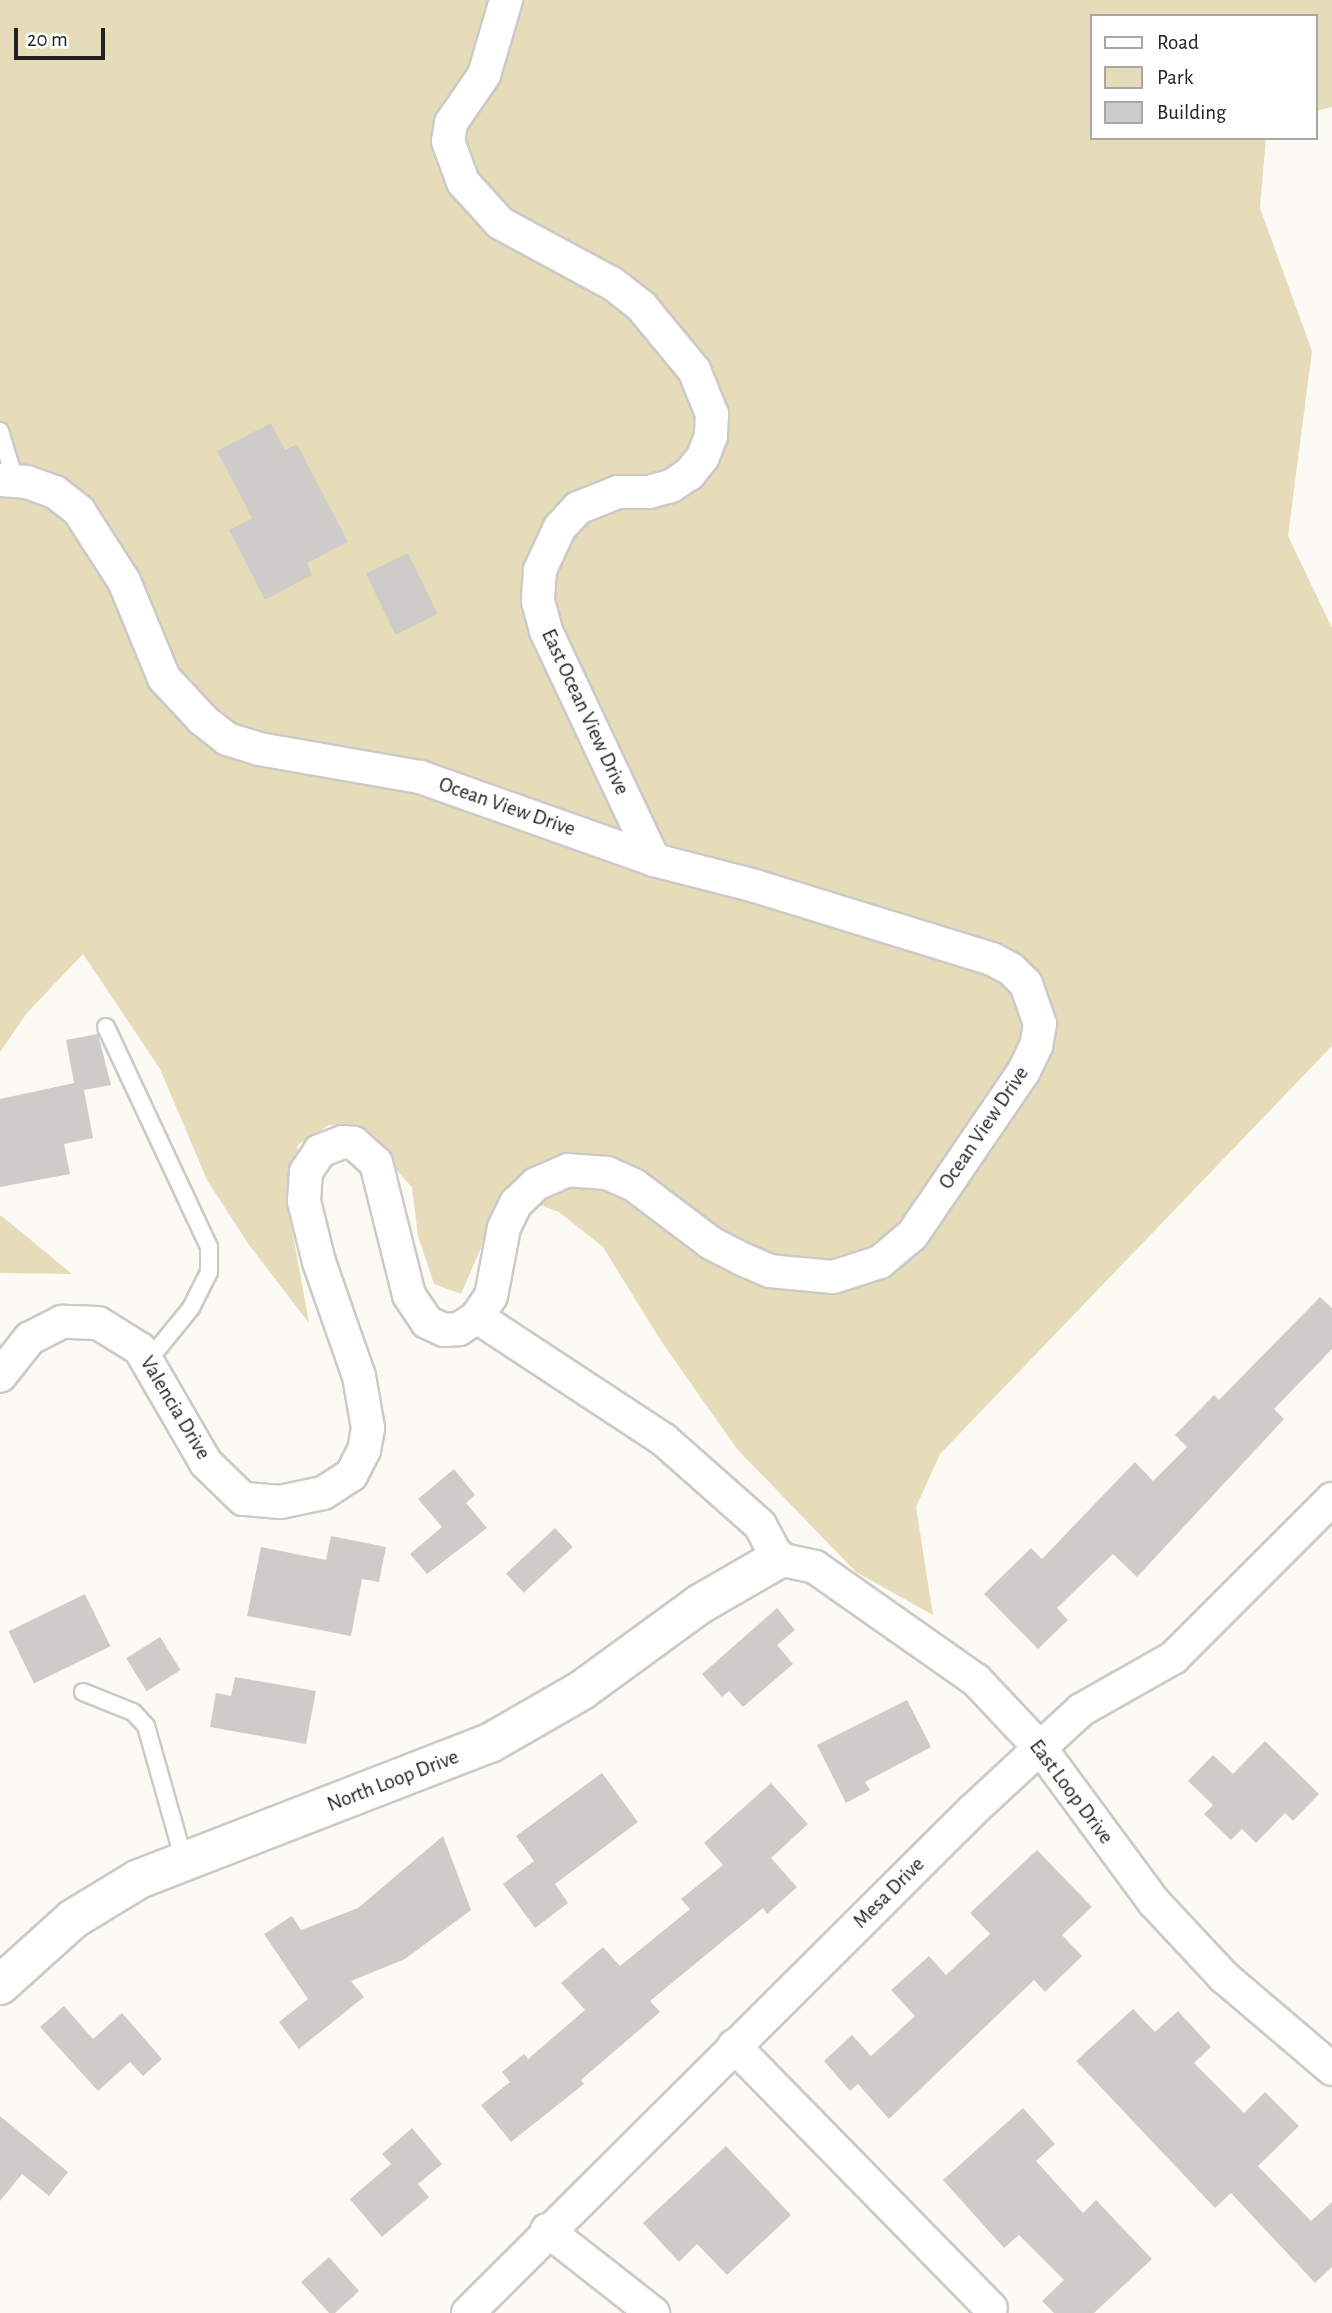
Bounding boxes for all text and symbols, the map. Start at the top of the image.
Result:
scale bar [18,14,108,58]
legend [1090,14,1318,140]
text: 20 m [27,29,68,50]
text: Road [1157,32,1199,53]
text: Park [1157,67,1193,88]
text: Building [1157,102,1226,123]
street label: East Ocean View Drive [536,625,634,799]
street label: Ocean View Drive [435,772,579,842]
street label: Ocean View Drive [934,1062,1034,1194]
street label: Valencia Drive [134,1352,216,1464]
street label: East Loop Drive [1024,1735,1118,1849]
street label: North Loop Drive [324,1744,462,1818]
street label: Mesa Drive [848,1852,930,1934]

